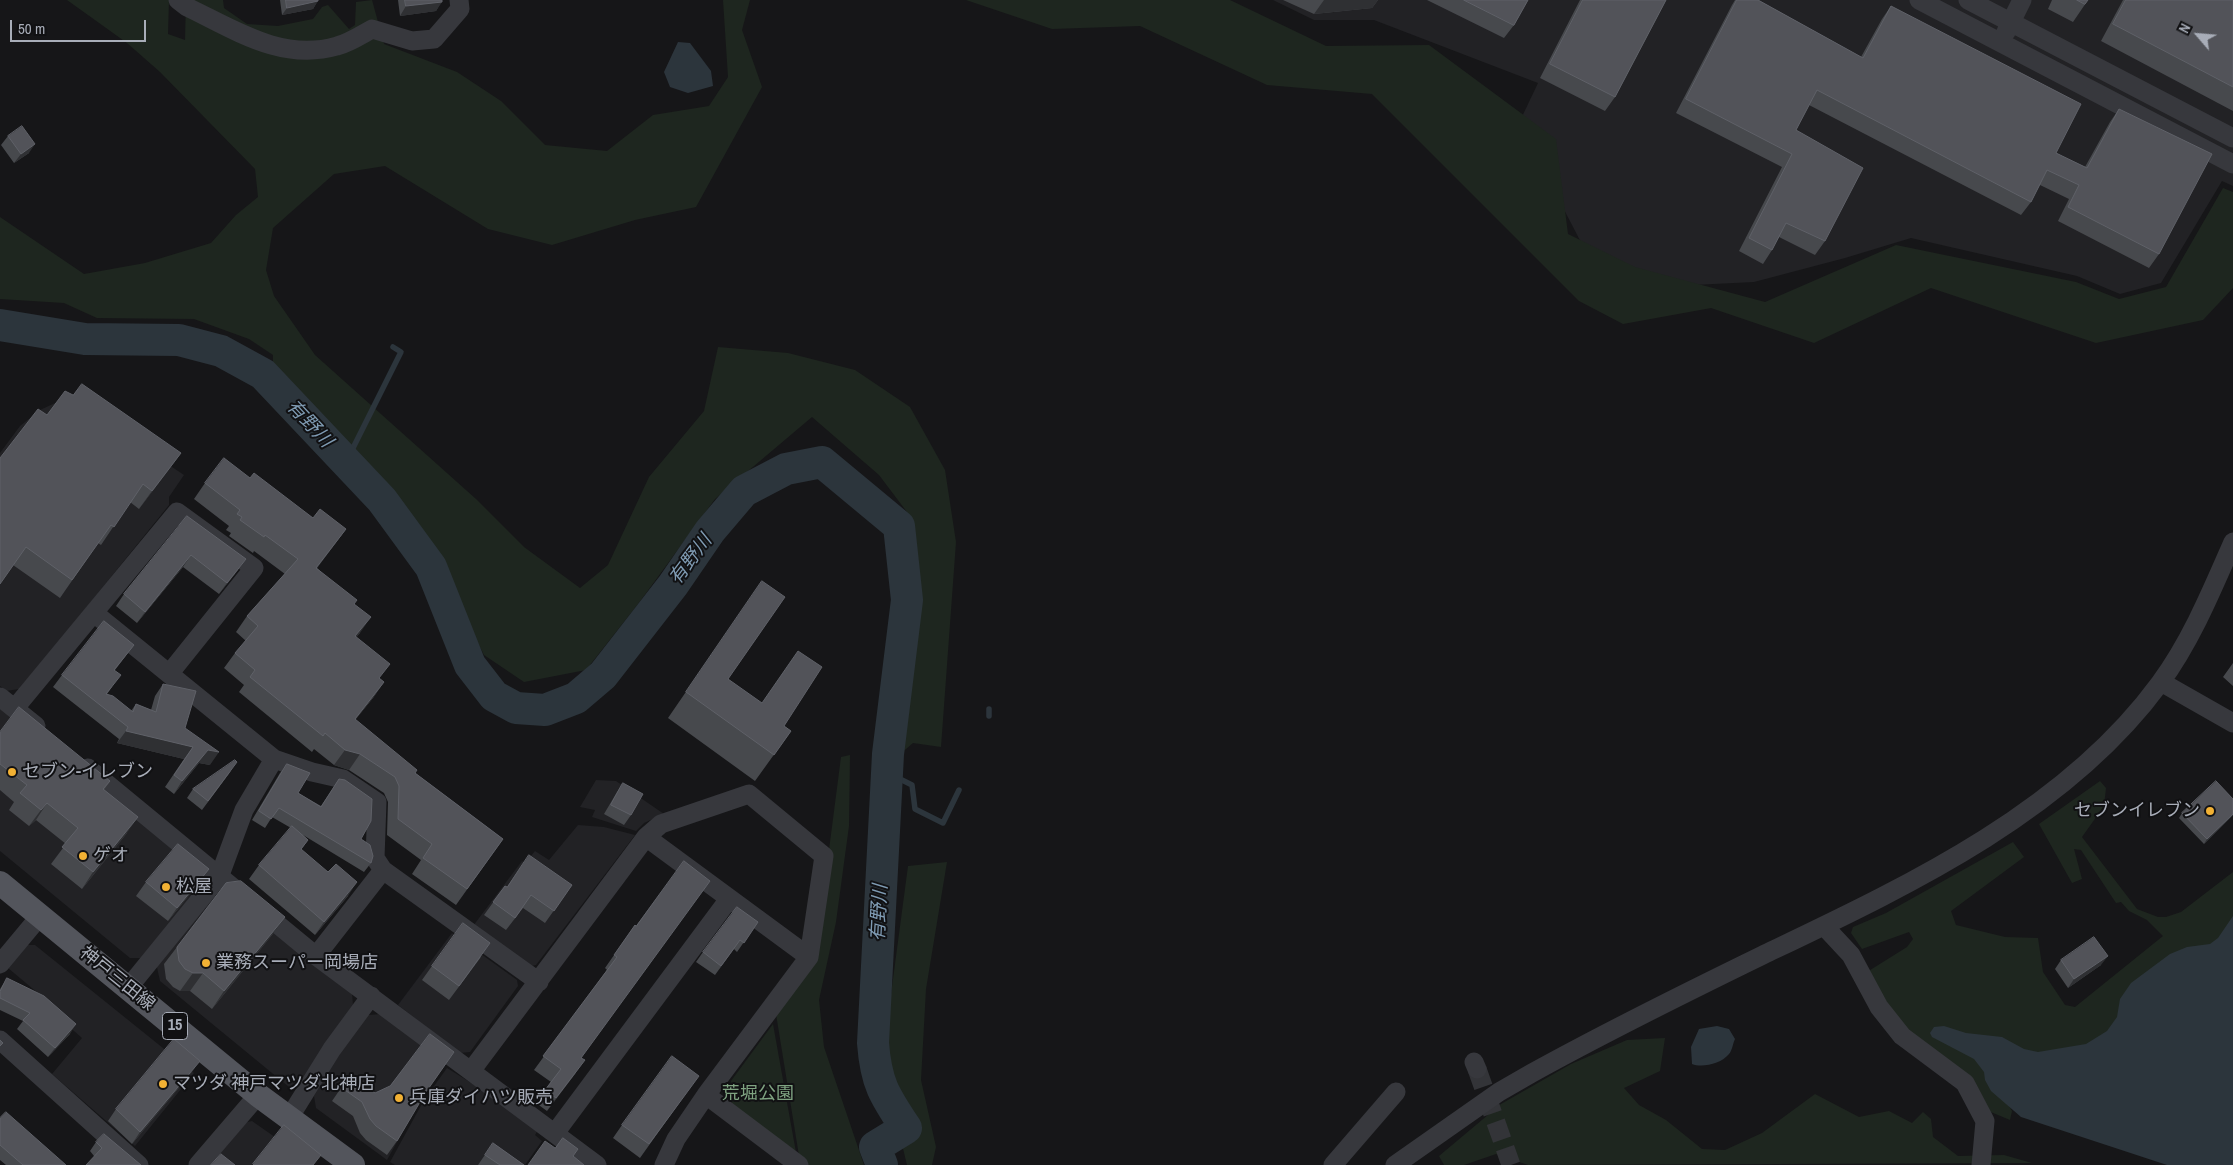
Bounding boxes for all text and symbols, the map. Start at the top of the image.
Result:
scale bar [12,10,149,42]
north arrow [2173,10,2223,60]
text: 50 m [18,18,45,39]
text: N [2175,20,2195,36]
water label: 有野川 [281,395,337,453]
water label: 有野川 [665,530,717,590]
place label: セブン-イレブン [22,761,153,783]
marker: セブン-イレブン [6,766,18,778]
place label: セブンイレブン [2074,800,2200,822]
marker: セブンイレブン [2204,805,2216,817]
place label: ゲオ [93,845,129,867]
marker: ゲオ [77,850,89,862]
place label: 松屋 [176,876,212,898]
marker: 松屋 [160,881,172,893]
water label: 有野川 [867,884,893,942]
street label: 神戸三田線 [75,942,159,1016]
place label: 業務スーパー岡場店 [216,952,378,974]
marker: 業務スーパー岡場店 [200,957,212,969]
road number: 15 [162,1012,188,1040]
place label: マツダ 神戸マツダ北神店 [173,1073,375,1095]
marker: マツダ 神戸マツダ北神店 [157,1078,169,1090]
park label: 荒堀公園 [722,1083,794,1105]
place label: 兵庫ダイハツ販売 [409,1087,553,1109]
marker: 兵庫ダイハツ販売 [393,1092,405,1104]

